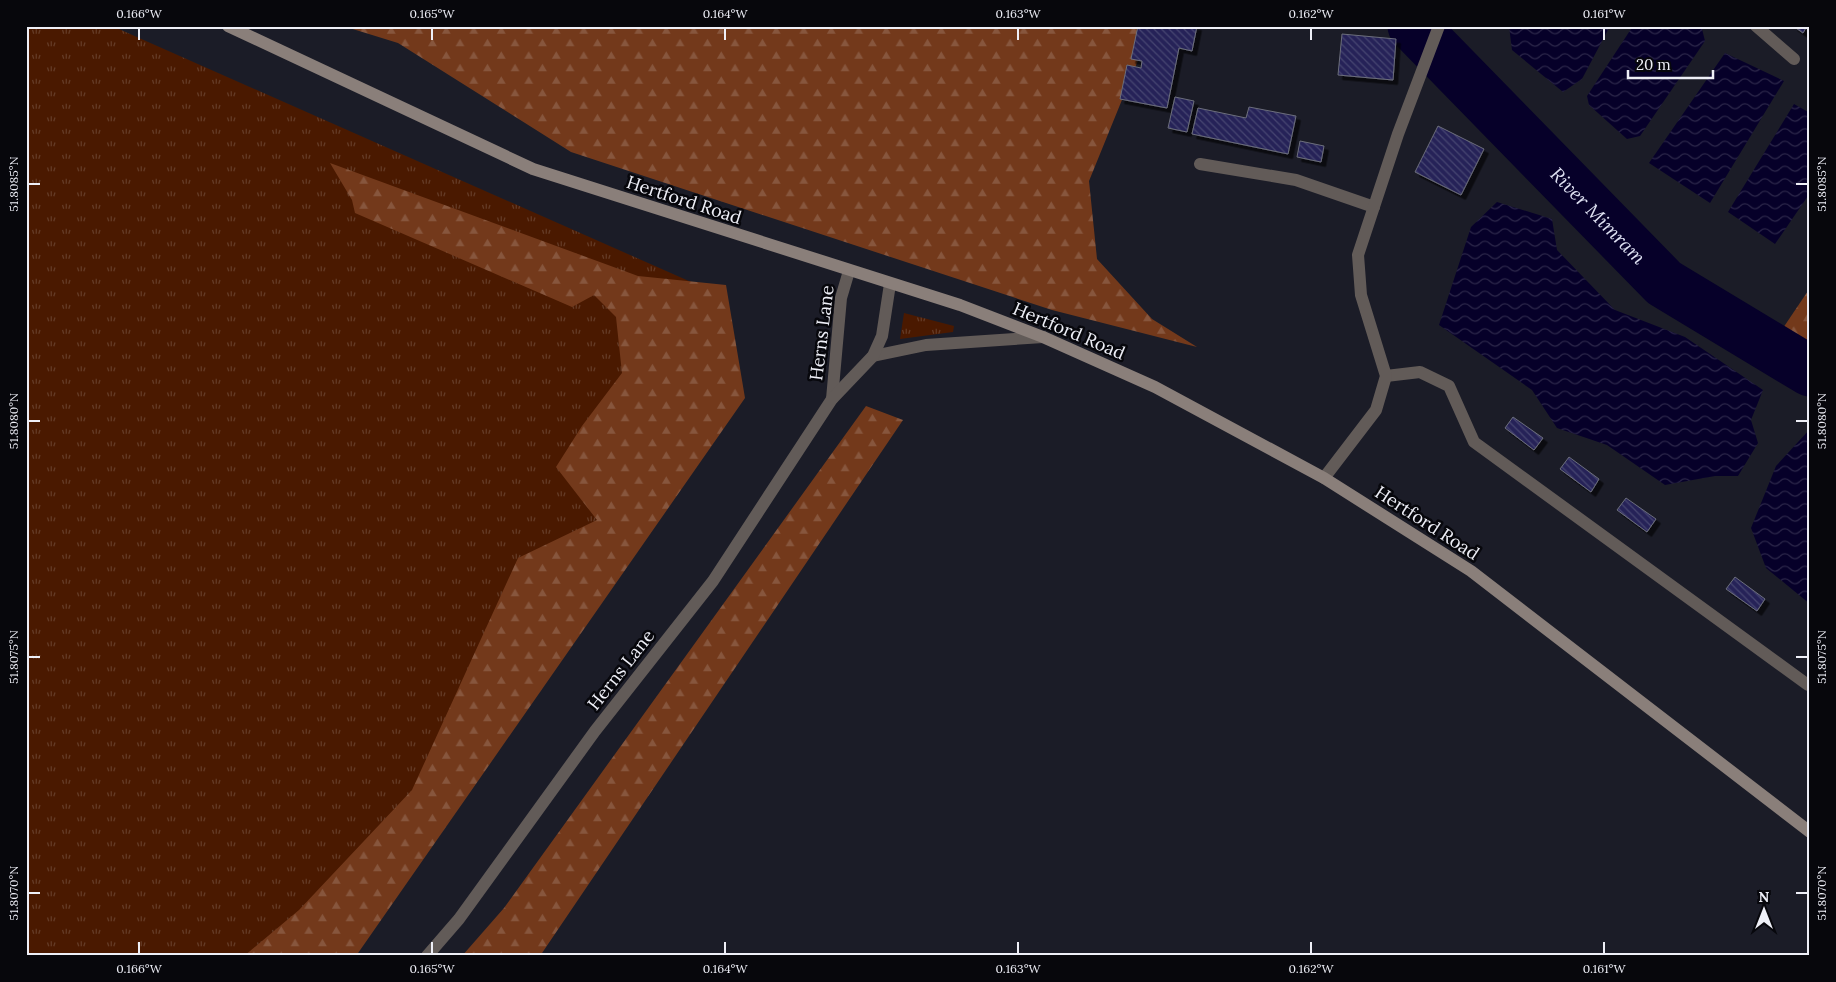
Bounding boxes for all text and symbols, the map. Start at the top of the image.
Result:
text: 0.166°W [116,6,163,21]
text: 0.165°W [410,6,455,21]
text: 0.164°W [703,6,748,21]
text: 0.163°W [995,6,1042,21]
text: 0.162°W [1289,6,1334,21]
text: 0.161°W [1583,6,1626,21]
scale bar [1628,48,1714,80]
text: 20 m [1636,55,1671,74]
text: 51.8085°N [6,156,21,212]
text: 51.8085°N [1814,156,1829,212]
water label: River Mimram [1545,162,1651,269]
street label: Hertford Road [624,170,745,229]
street label: Herns Lane [804,284,839,382]
street label: Hertford Road [1010,297,1129,365]
text: 51.8080°N [6,393,21,449]
text: 51.8080°N [1814,393,1829,449]
street label: Hertford Road [1371,480,1484,565]
street label: Herns Lane [582,625,659,715]
text: 51.8075°N [6,630,21,684]
text: 51.8075°N [1814,630,1829,684]
text: 51.8070°N [6,866,21,920]
text: 51.8070°N [1814,866,1829,920]
north arrow [1738,884,1788,934]
text: N [1759,888,1770,906]
text: 0.166°W [116,961,163,976]
text: 0.165°W [410,961,455,976]
text: 0.164°W [703,961,748,976]
text: 0.163°W [995,961,1042,976]
text: 0.162°W [1289,961,1334,976]
text: 0.161°W [1583,961,1626,976]

